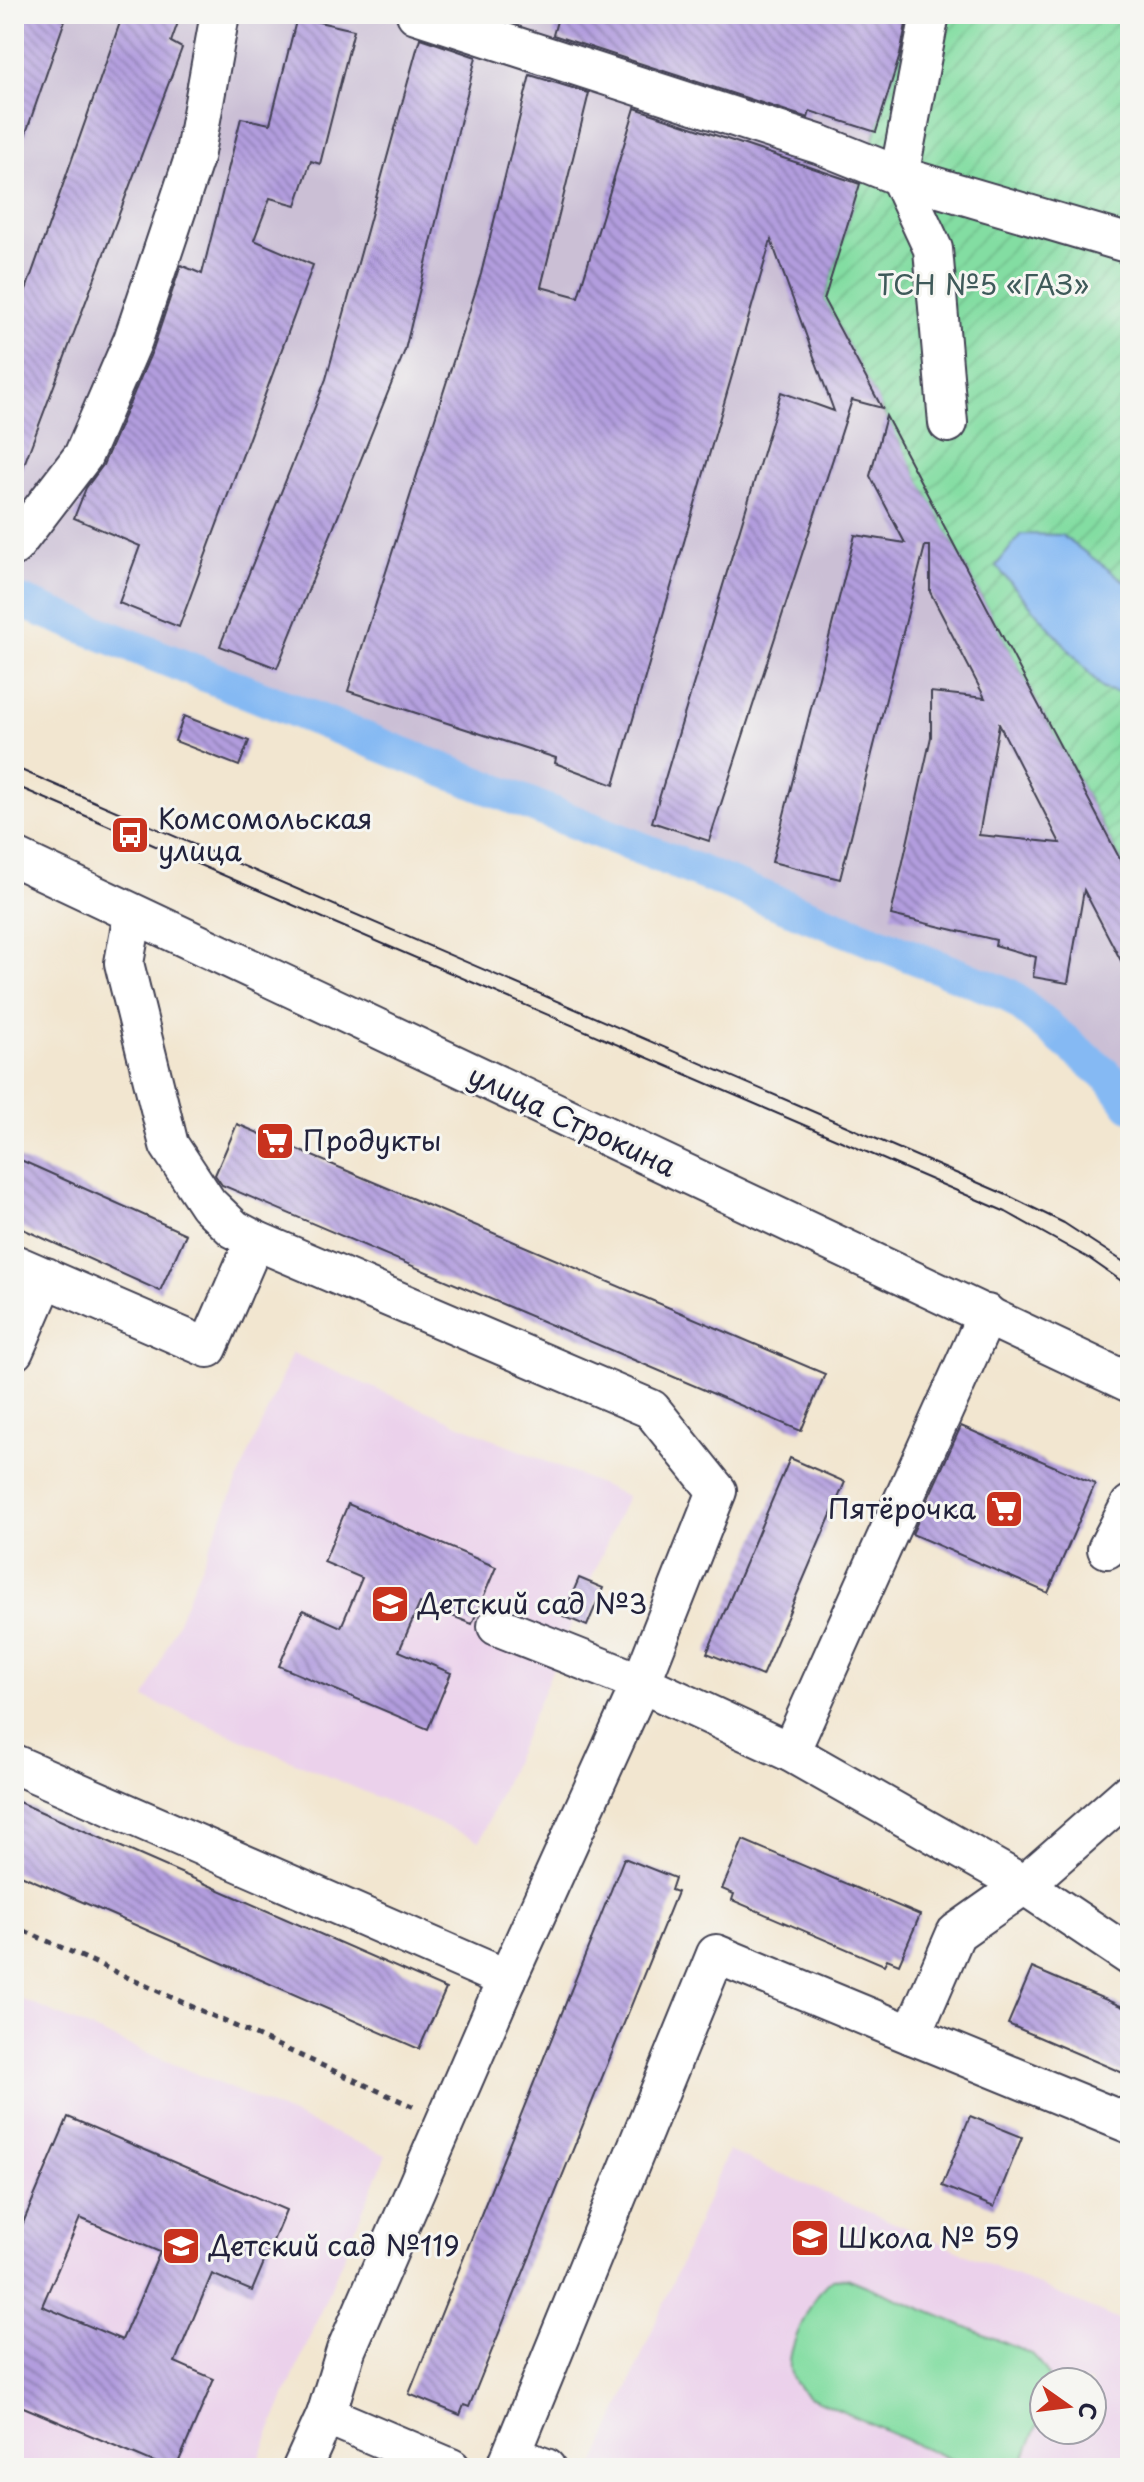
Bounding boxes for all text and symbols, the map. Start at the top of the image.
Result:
park label: ТСН №5 «ГАЗ» [877,262,1089,305]
place label: Комсомольская улица [158,796,373,871]
bus stop icon: Комсомольская улица [109,814,151,856]
street label: улица Строкина [461,1053,684,1187]
place label: Продукты [303,1118,441,1161]
supermarket icon: Продукты [254,1120,296,1162]
place label: Пятёрочка [828,1486,976,1529]
supermarket icon: Пятёрочка [983,1488,1025,1530]
place label: Детский сад №3 [417,1581,647,1624]
school or university icon: Детский сад №3 [369,1583,411,1625]
place label: Школа № 59 [838,2215,1019,2258]
school or university icon: Школа № 59 [789,2217,831,2259]
place label: Детский сад №119 [208,2223,460,2266]
school or university icon: Детский сад №119 [160,2225,202,2267]
north arrow [1028,2366,1108,2446]
text: С [1071,2399,1107,2423]

